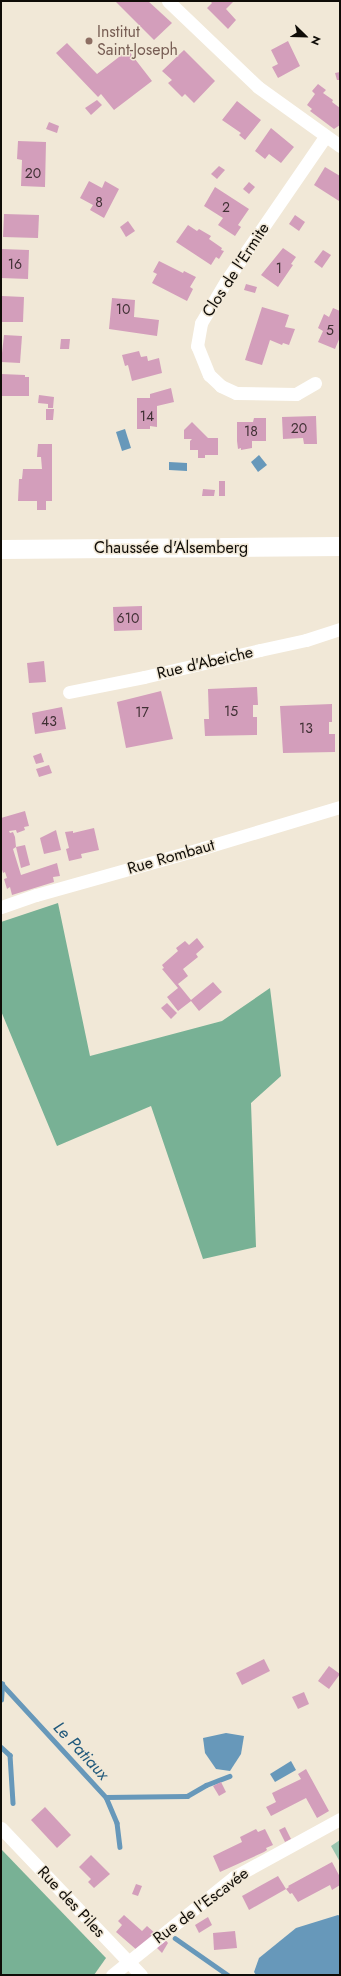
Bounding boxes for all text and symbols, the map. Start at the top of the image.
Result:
north arrow [285,16,325,56]
place label: Institut Saint-Joseph [97,22,178,60]
text: N [307,34,325,48]
marker: Institut Saint-Joseph [84,36,94,46]
house number: 20 [25,165,41,181]
house number: 8 [95,194,103,210]
house number: 2 [222,199,230,215]
street label: Clos de l'Ermite [199,219,273,321]
house number: 16 [8,256,22,272]
house number: 1 [276,260,282,276]
house number: 10 [116,301,130,317]
house number: 5 [326,322,334,338]
house number: 14 [140,408,154,424]
house number: 20 [291,420,307,436]
house number: 18 [244,423,258,439]
street label: Chaussée d'Alsemberg [94,538,248,558]
house number: 610 [117,610,139,626]
street label: Rue d'Abeiche [155,643,255,683]
house number: 15 [224,703,238,719]
house number: 17 [135,704,149,720]
house number: 43 [41,713,57,729]
house number: 13 [299,720,313,736]
street label: Rue Rombaut [125,835,217,879]
water label: Le Patiaux [49,1718,113,1784]
street label: Rue des Piles [33,1862,109,1942]
street label: Rue de l'Escavée [149,1864,253,1948]

